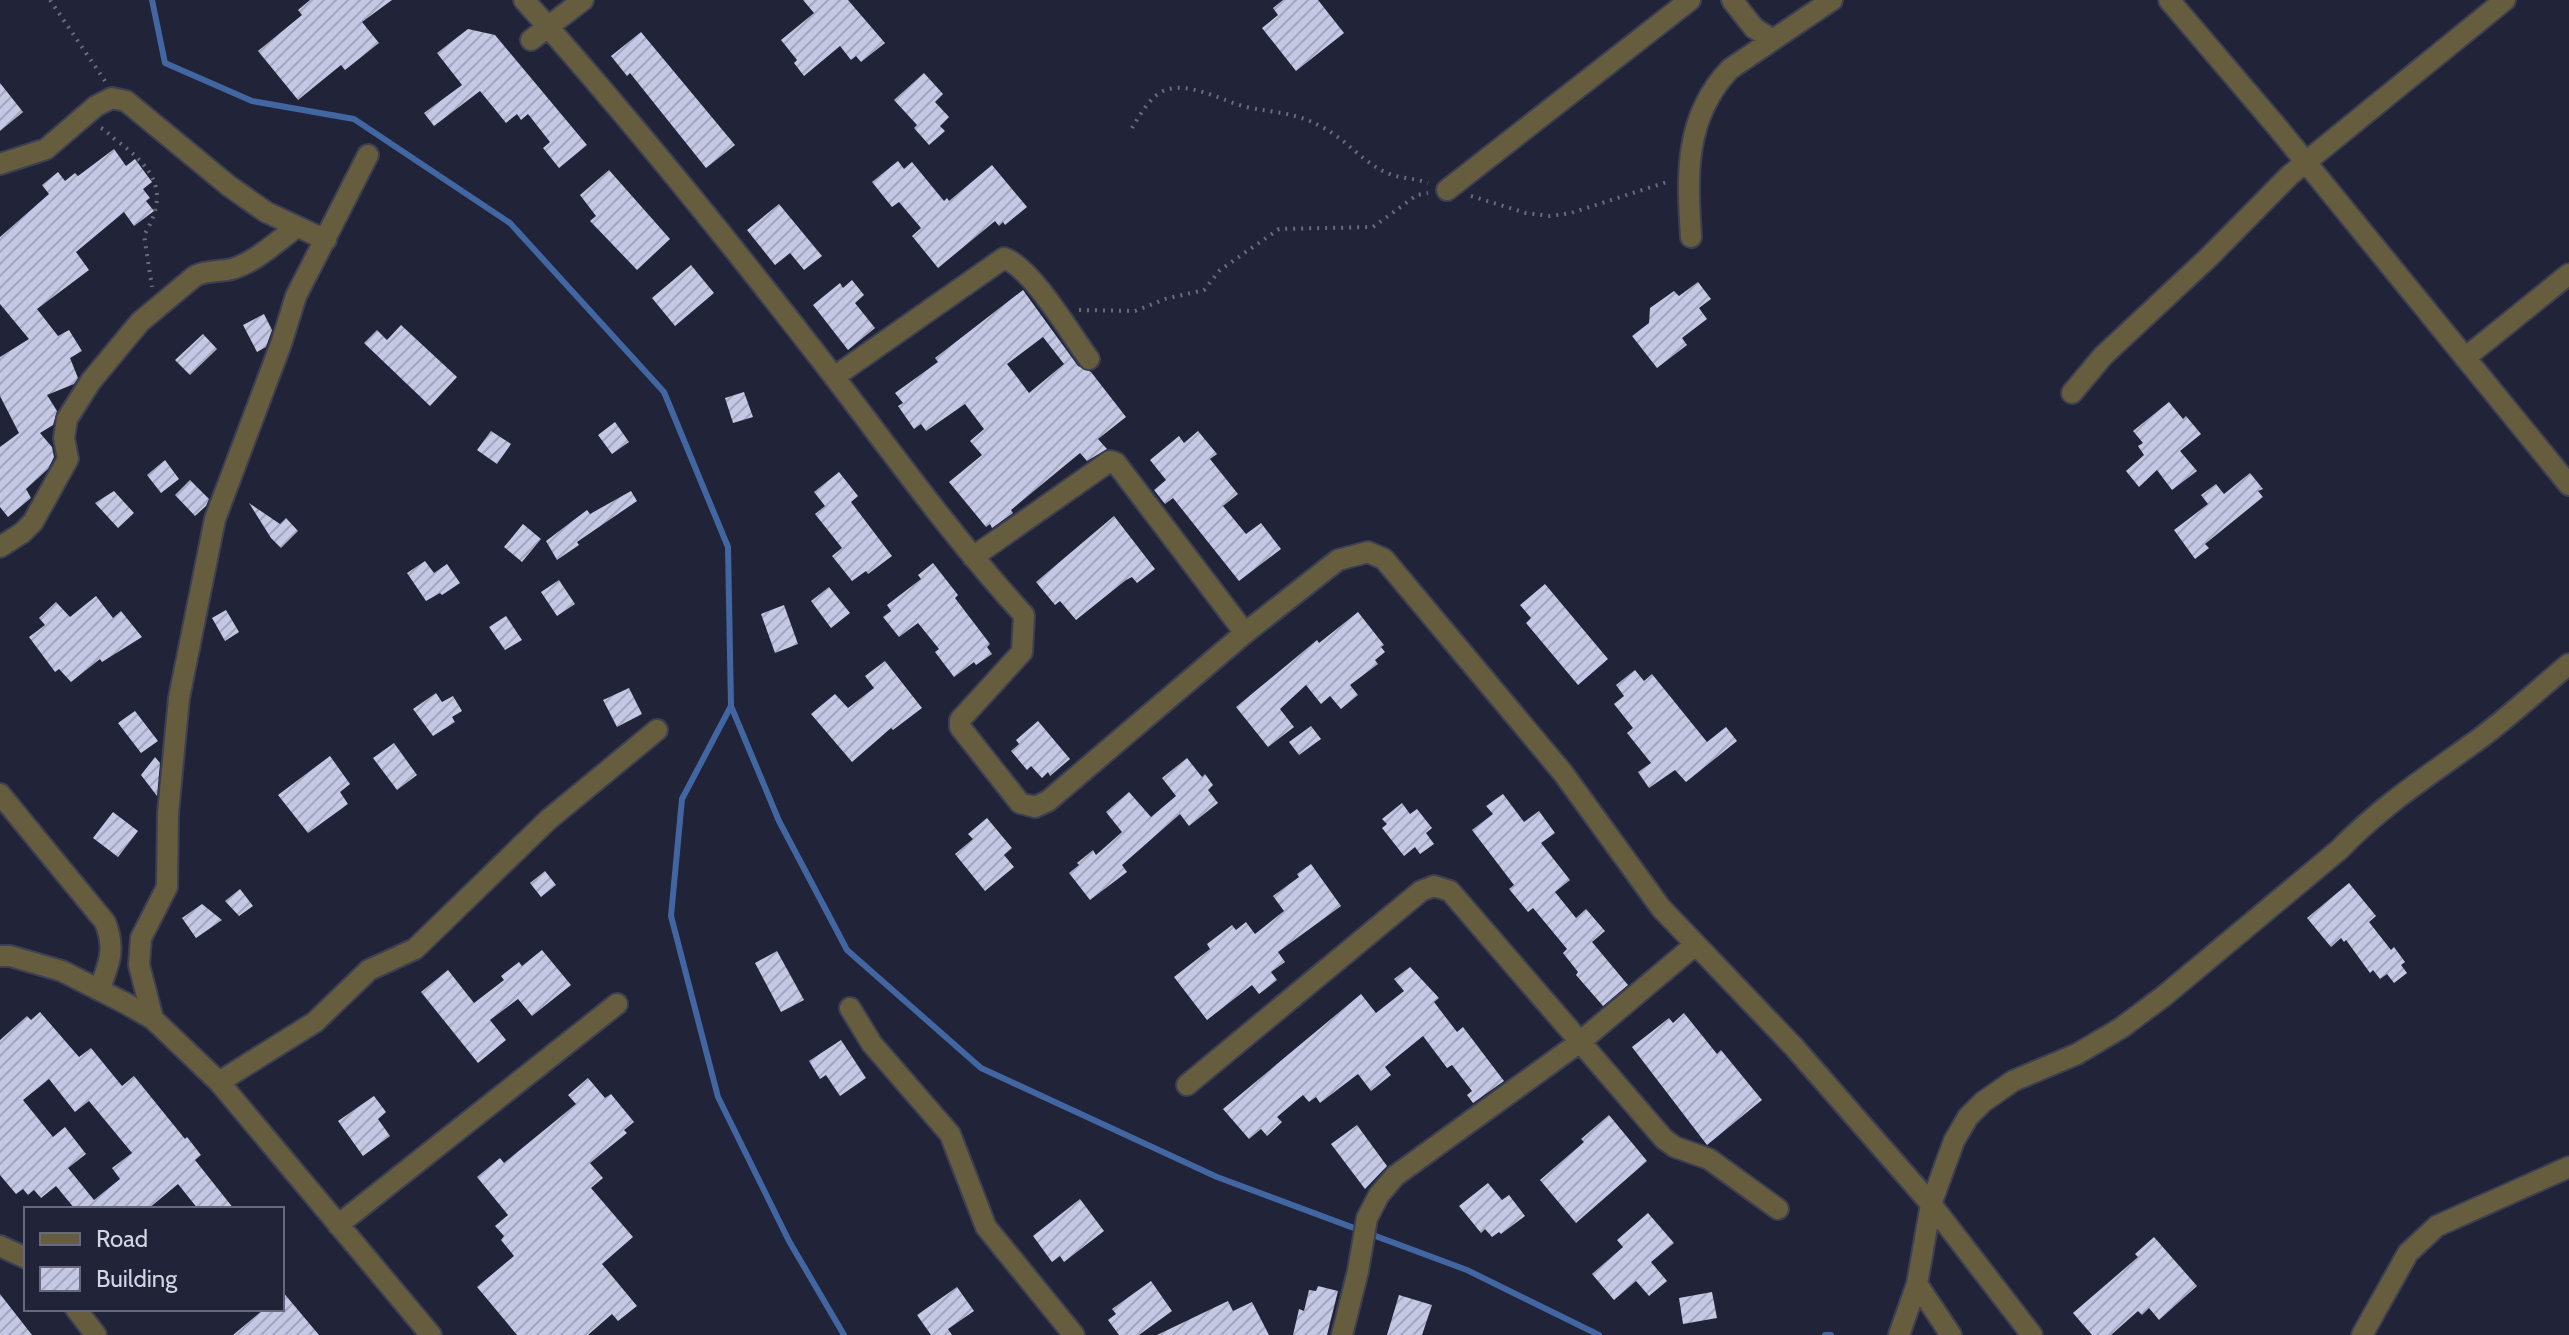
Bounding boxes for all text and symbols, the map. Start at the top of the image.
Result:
legend [24,1207,284,1311]
text: Road [96,1224,148,1253]
text: Building [96,1264,178,1293]

